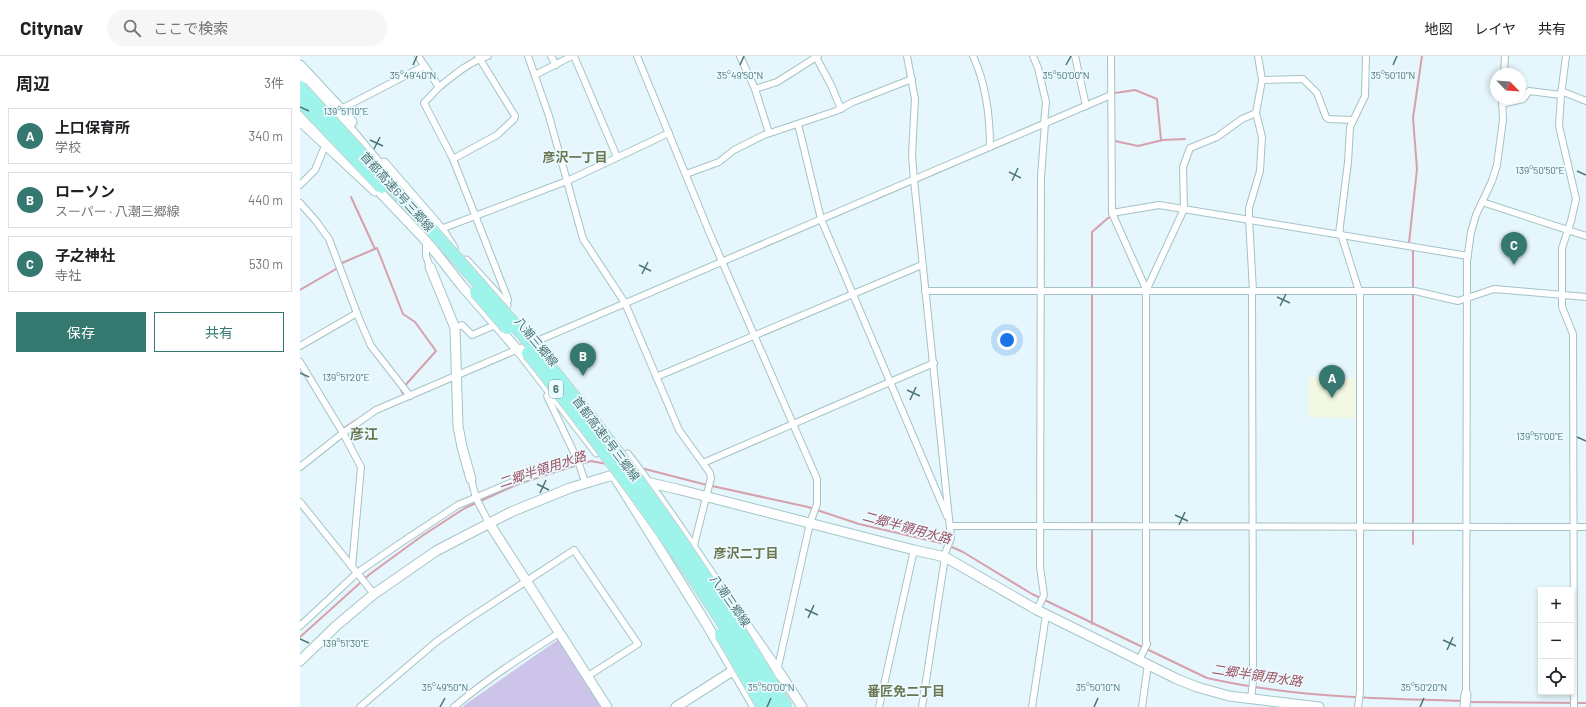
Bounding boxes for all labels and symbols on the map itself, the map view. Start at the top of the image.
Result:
north arrow [1490,68,1526,104]
text: 35°49'40"N [390,69,436,81]
text: 35°49'50"N [717,69,763,81]
text: 35°50'00"N [1043,69,1089,81]
text: 35°50'10"N [1371,69,1415,81]
text: 139°51'10"E [323,105,369,117]
street label: 首都高速6号三郷線 [358,149,437,234]
district label: 彦沢一丁目 [542,149,608,165]
text: 139°50'50"E [1515,164,1565,176]
pin: C [1501,232,1527,265]
street label: 八潮三郷線 [512,314,561,369]
your location [997,330,1017,350]
pin: B [570,343,596,376]
pin: A [1319,365,1345,398]
text: 139°51'20"E [322,371,370,383]
road number: 6 [549,380,563,398]
street label: 首都高速6号三郷線 [570,393,643,483]
district label: 彦江 [350,425,378,442]
text: 139°51'00"E [1516,430,1564,442]
water label: 二郷半領用水路 [496,447,589,491]
water label: 二郷半領用水路 [861,507,954,547]
district label: 彦沢二丁目 [713,545,779,561]
street label: 八潮三郷線 [708,572,754,629]
text: 139°51'30"E [323,637,369,649]
water label: 二郷半領用水路 [1211,661,1304,689]
text: 35°49'50"N [422,681,468,693]
text: 35°50'00"N [748,681,794,693]
text: 35°50'10"N [1076,681,1120,693]
text: 35°50'20"N [1401,681,1447,693]
district label: 番匠免二丁目 [867,683,945,699]

